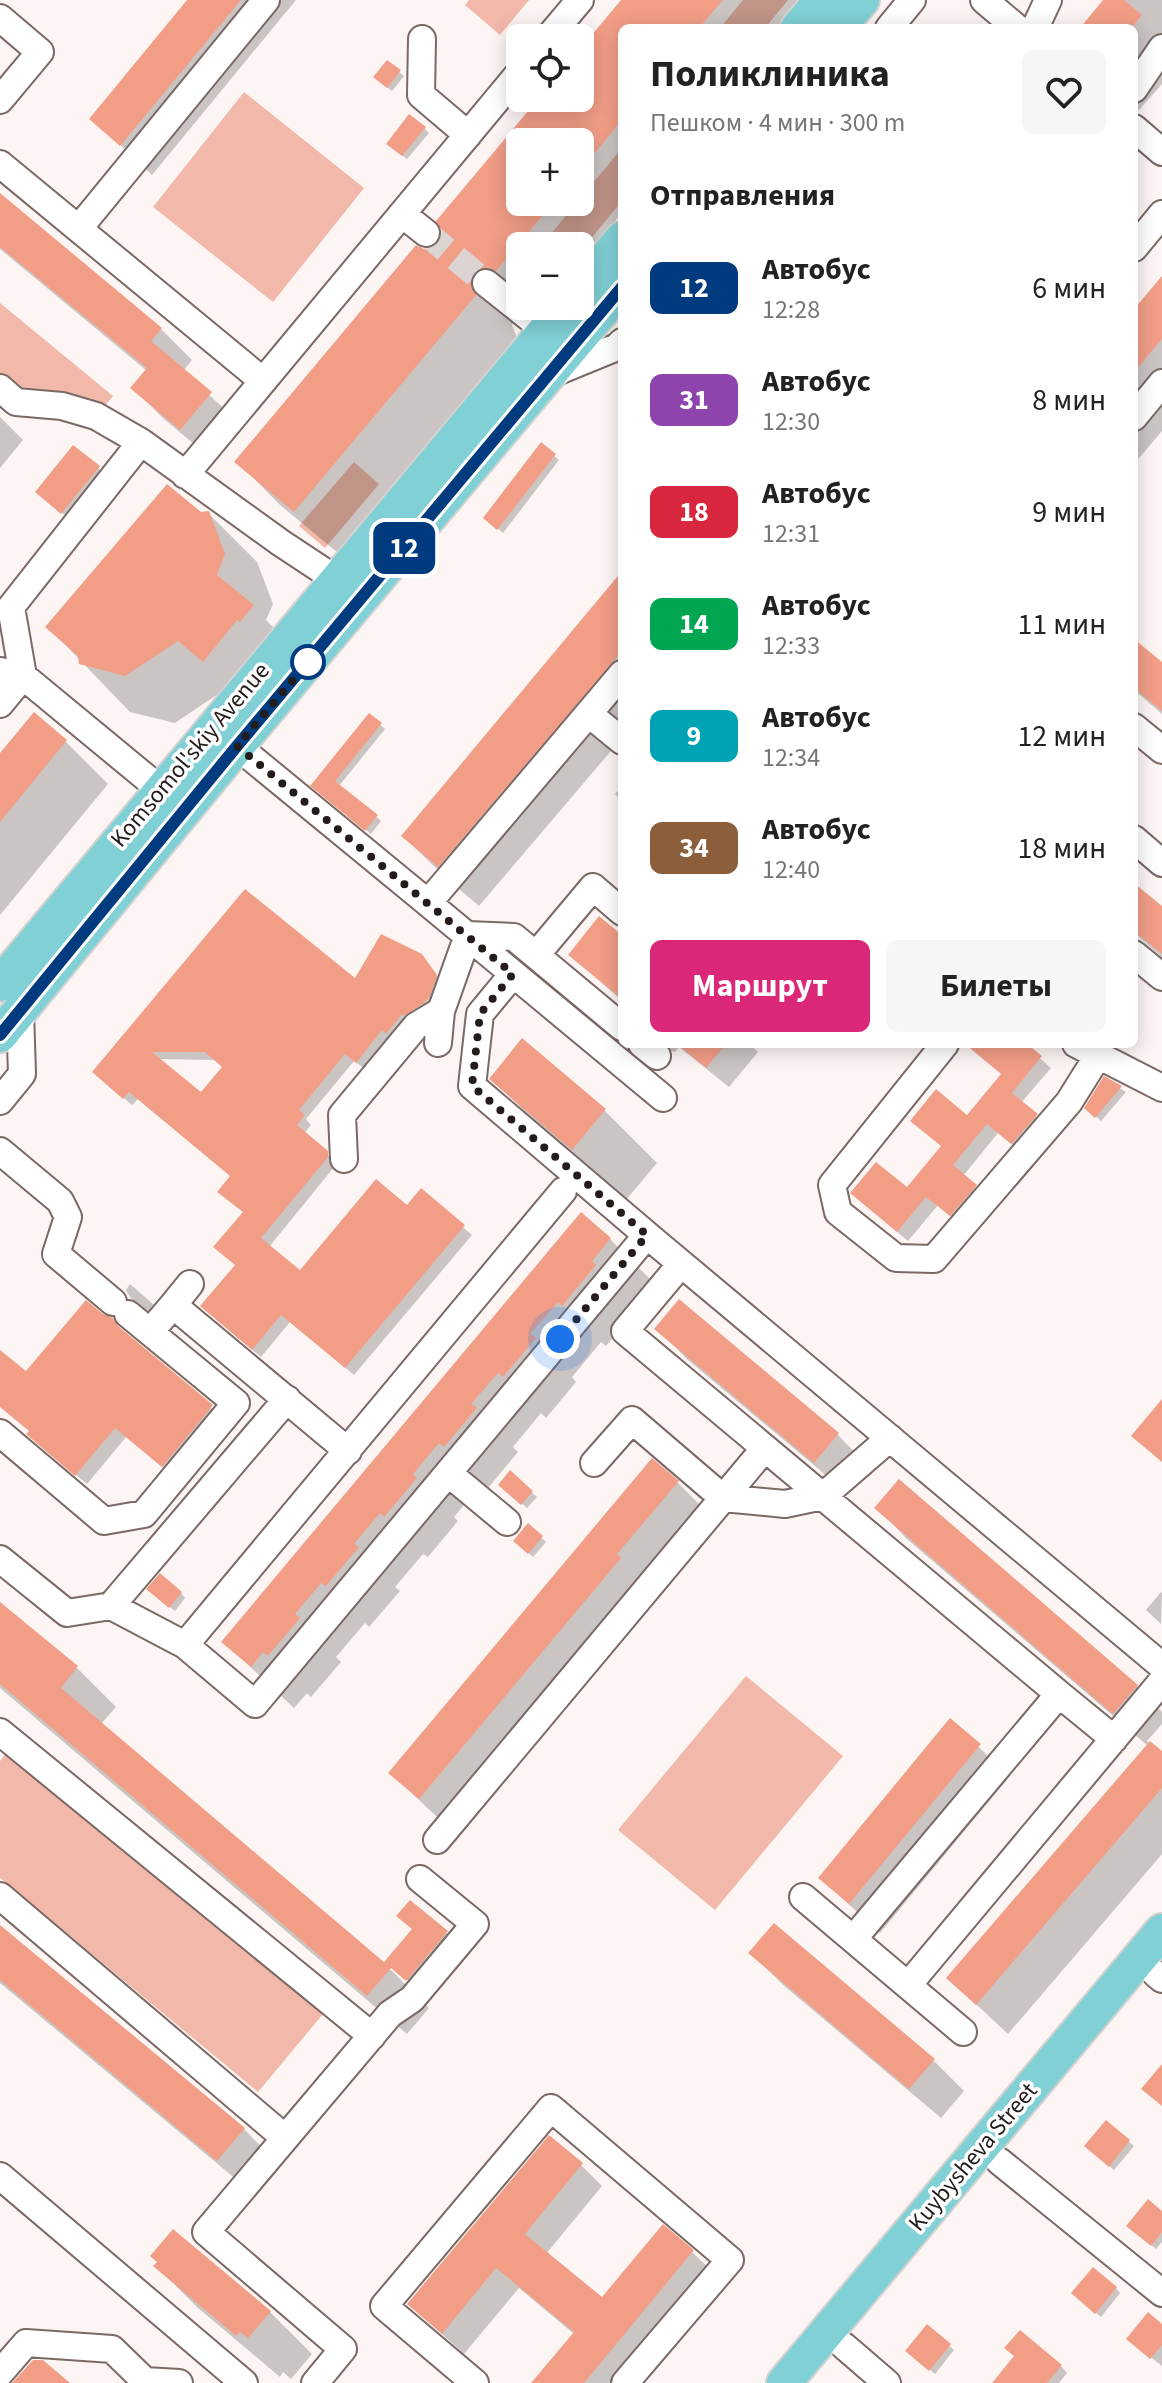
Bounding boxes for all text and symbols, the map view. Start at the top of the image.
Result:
map controls [506,24,594,320]
button: locate [506,24,594,112]
text: Поликлиника [650,47,890,101]
button: heart [1022,50,1106,134]
text: Пешком · 4 мин · 300 m [650,104,905,141]
button: + [506,128,594,216]
text: Отправления [650,174,835,217]
button: − [506,232,594,320]
text: Автобус [762,248,871,291]
text: 6 мин [1032,267,1106,310]
text: 12 [679,268,709,308]
text: 12:28 [762,291,820,328]
text: Автобус [762,360,871,403]
text: 8 мин [1032,379,1106,422]
text: 31 [679,380,709,420]
text: 12:30 [762,403,820,440]
text: Автобус [762,472,871,515]
text: 9 мин [1032,491,1106,534]
text: 18 [679,492,709,532]
text: 12:31 [762,515,820,552]
line badge: 12 [368,522,440,574]
text: 12 [389,528,419,568]
text: Автобус [762,584,871,627]
text: 11 мин [1017,603,1106,646]
text: 14 [679,604,709,644]
text: 12:33 [762,627,820,664]
unlabelled marker [291,645,325,679]
street label: Komsomol'skiy Avenue [102,655,278,855]
text: Автобус [762,696,871,739]
text: 12 мин [1017,715,1106,758]
text: 9 [687,716,701,756]
text: 12:34 [762,739,820,776]
text: Автобус [762,808,871,851]
text: 18 мин [1017,827,1106,870]
text: 34 [679,828,709,868]
text: 12:40 [762,851,820,888]
button: Маршрут [650,940,870,1032]
button: Билеты [886,940,1106,1032]
your location [540,1319,580,1359]
street label: Kuybysheva Street [900,2075,1046,2239]

